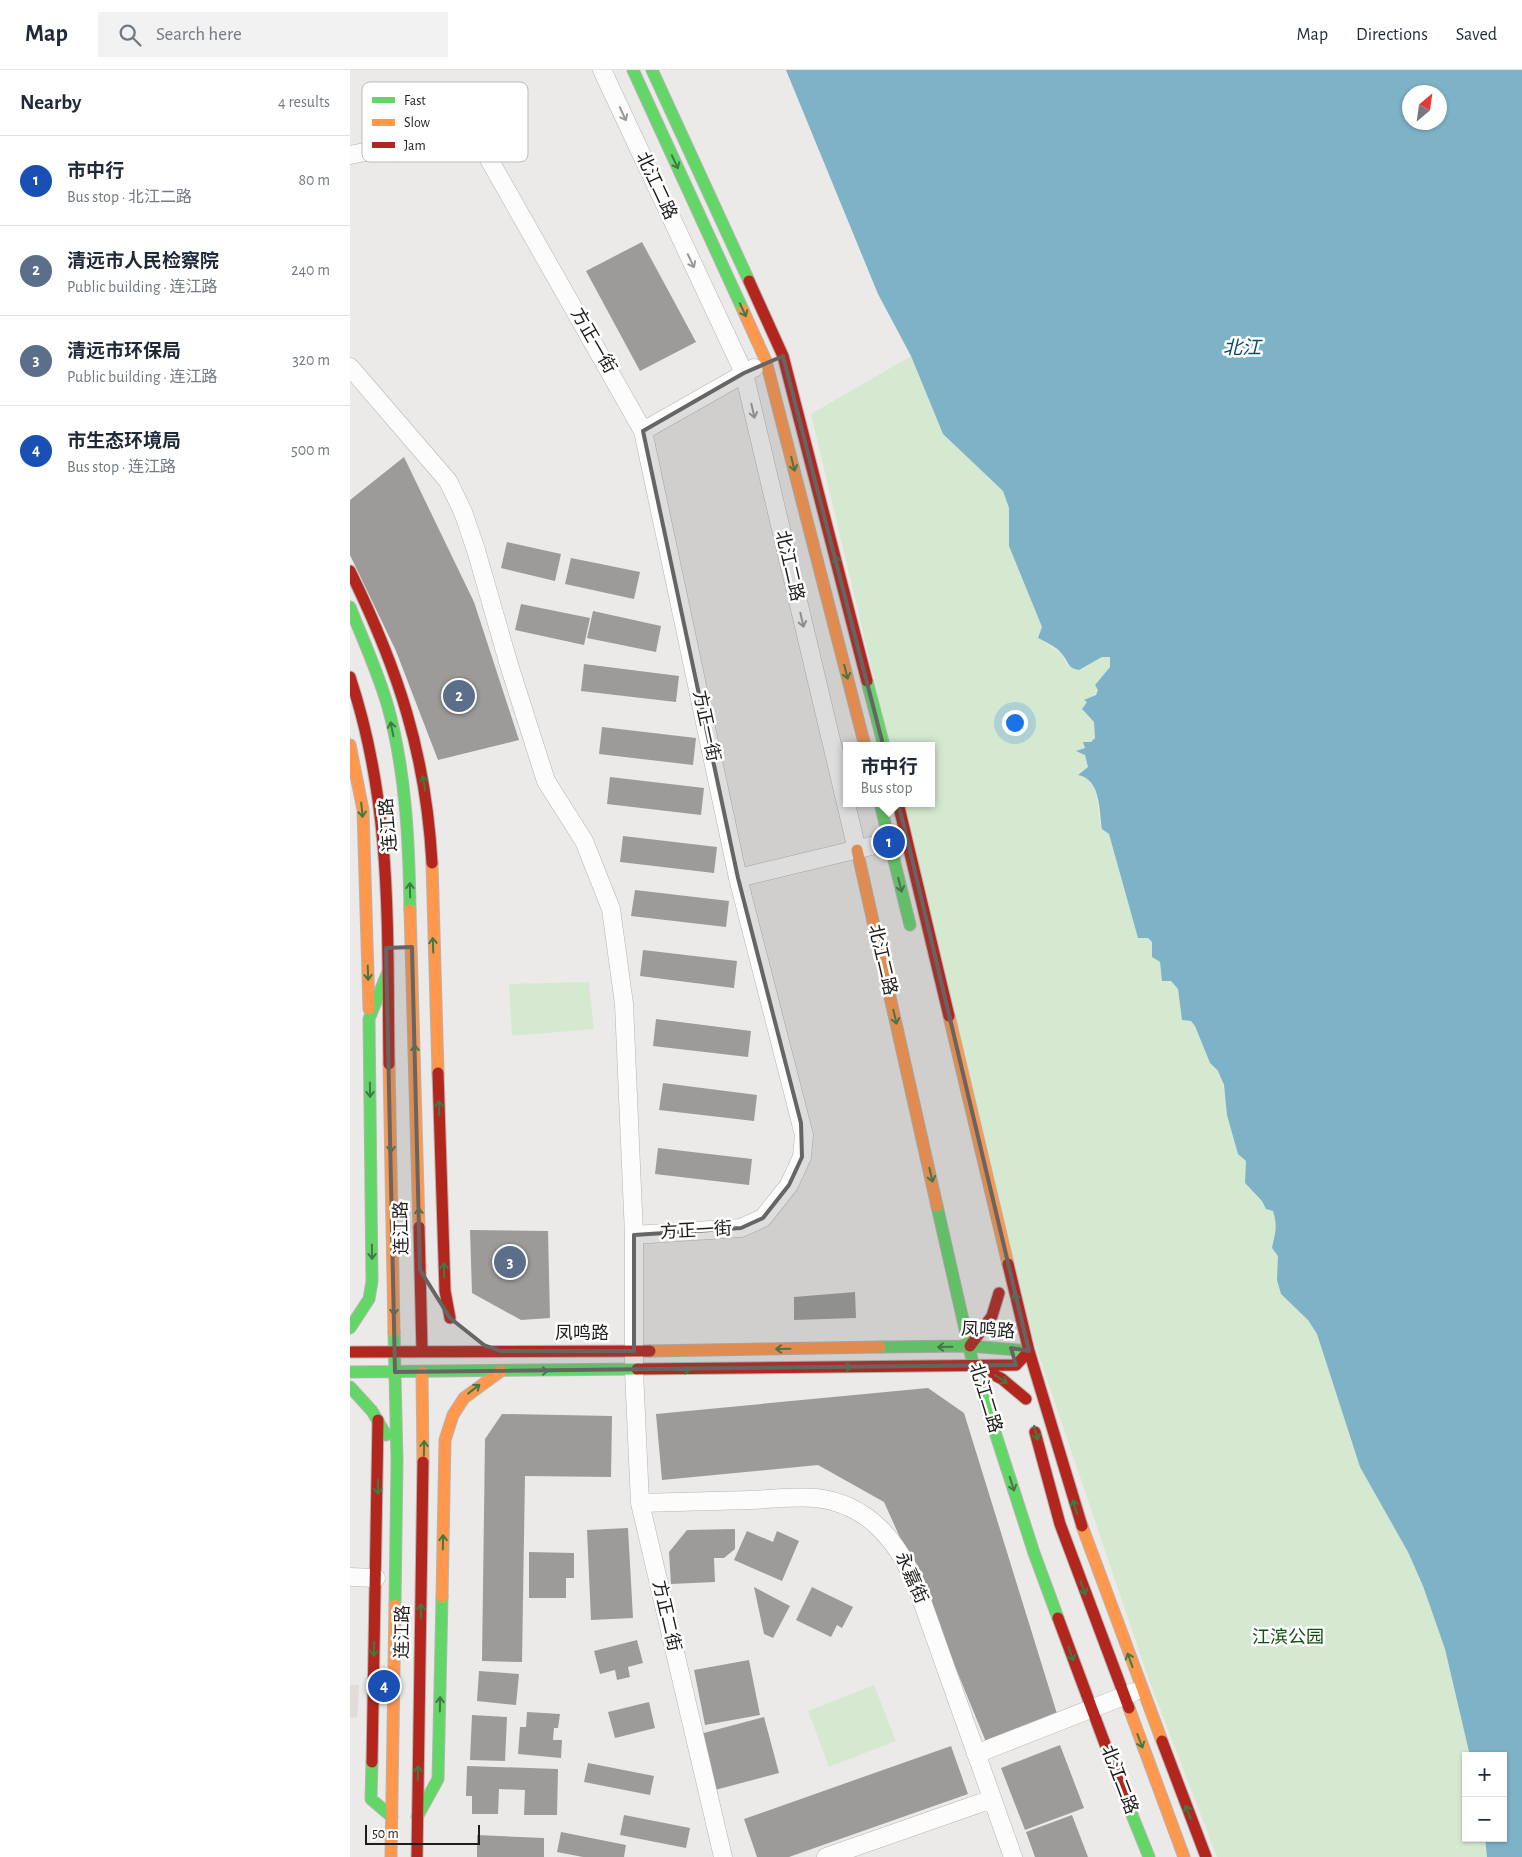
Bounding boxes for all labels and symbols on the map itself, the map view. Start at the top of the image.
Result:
legend [362,82,528,162]
north arrow [1402,85,1447,130]
text: Fast [404,94,426,108]
one-way arrow [618,106,628,121]
text: Slow [404,116,431,130]
text: Jam [404,139,426,153]
street label: 北江二路 [633,149,681,222]
one-way arrow [671,154,680,169]
one-way arrow [687,253,697,268]
one-way arrow [739,302,748,317]
street label: 方正一街 [567,304,621,377]
water label: 北江 [1223,338,1263,358]
one-way arrow [749,403,758,419]
one-way arrow [789,455,798,471]
street label: 北江二路 [772,528,808,603]
one-way arrow [831,555,841,571]
one-way arrow [798,612,807,628]
one-way arrow [842,664,851,680]
pin: 2 [443,677,475,715]
street label: 方正一街 [690,688,724,763]
your location [1002,710,1028,736]
one-way arrow [387,721,397,737]
one-way arrow [419,776,429,792]
street label: 连江路 [376,797,400,853]
one-way arrow [357,802,367,818]
pin: 1 [873,823,905,861]
one-way arrow [896,876,905,892]
one-way arrow [406,882,415,898]
street label: 北江二路 [865,922,901,997]
one-way arrow [429,938,438,954]
one-way arrow [363,964,373,980]
one-way arrow [891,1008,900,1024]
one-way arrow [410,1045,419,1061]
one-way arrow [365,1081,375,1097]
one-way arrow [434,1100,443,1116]
one-way arrow [386,1137,395,1153]
one-way arrow [927,1167,936,1183]
street label: 连江路 [391,1201,411,1255]
one-way arrow [414,1207,424,1224]
street label: 方正一街 [659,1218,732,1242]
pin: 3 [494,1243,526,1281]
one-way arrow [368,1244,377,1260]
one-way arrow [439,1262,449,1278]
one-way arrow [1011,1293,1020,1309]
one-way arrow [389,1299,399,1315]
street label: 凤鸣路 [961,1319,1016,1341]
street label: 凤鸣路 [555,1323,609,1343]
one-way arrow [938,1342,954,1352]
one-way arrow [775,1344,792,1354]
street label: 北江二路 [966,1360,1006,1435]
one-way arrow [837,1362,853,1371]
one-way arrow [674,1365,691,1375]
one-way arrow [532,1366,549,1376]
one-way arrow [994,1374,1008,1384]
one-way arrow [467,1384,481,1394]
one-way arrow [1032,1424,1041,1440]
one-way arrow [419,1441,428,1457]
one-way arrow [1007,1476,1017,1492]
one-way arrow [374,1478,383,1494]
one-way arrow [1069,1499,1079,1515]
one-way arrow [438,1534,448,1550]
street label: 永嘉街 [892,1549,932,1606]
street label: 方正二街 [649,1578,685,1653]
one-way arrow [1079,1580,1088,1595]
one-way arrow [416,1603,426,1620]
street label: 连江路 [392,1605,412,1659]
park label: 江滨公园 [1252,1627,1324,1647]
one-way arrow [369,1640,379,1657]
one-way arrow [1067,1646,1076,1661]
one-way arrow [1125,1653,1134,1668]
pin: 4 [368,1667,400,1705]
one-way arrow [435,1696,445,1712]
one-way arrow [1136,1733,1145,1748]
street label: 北江二路 [1098,1742,1142,1817]
one-way arrow [413,1766,423,1782]
one-way arrow [1183,1804,1192,1820]
scale bar [365,1822,480,1845]

